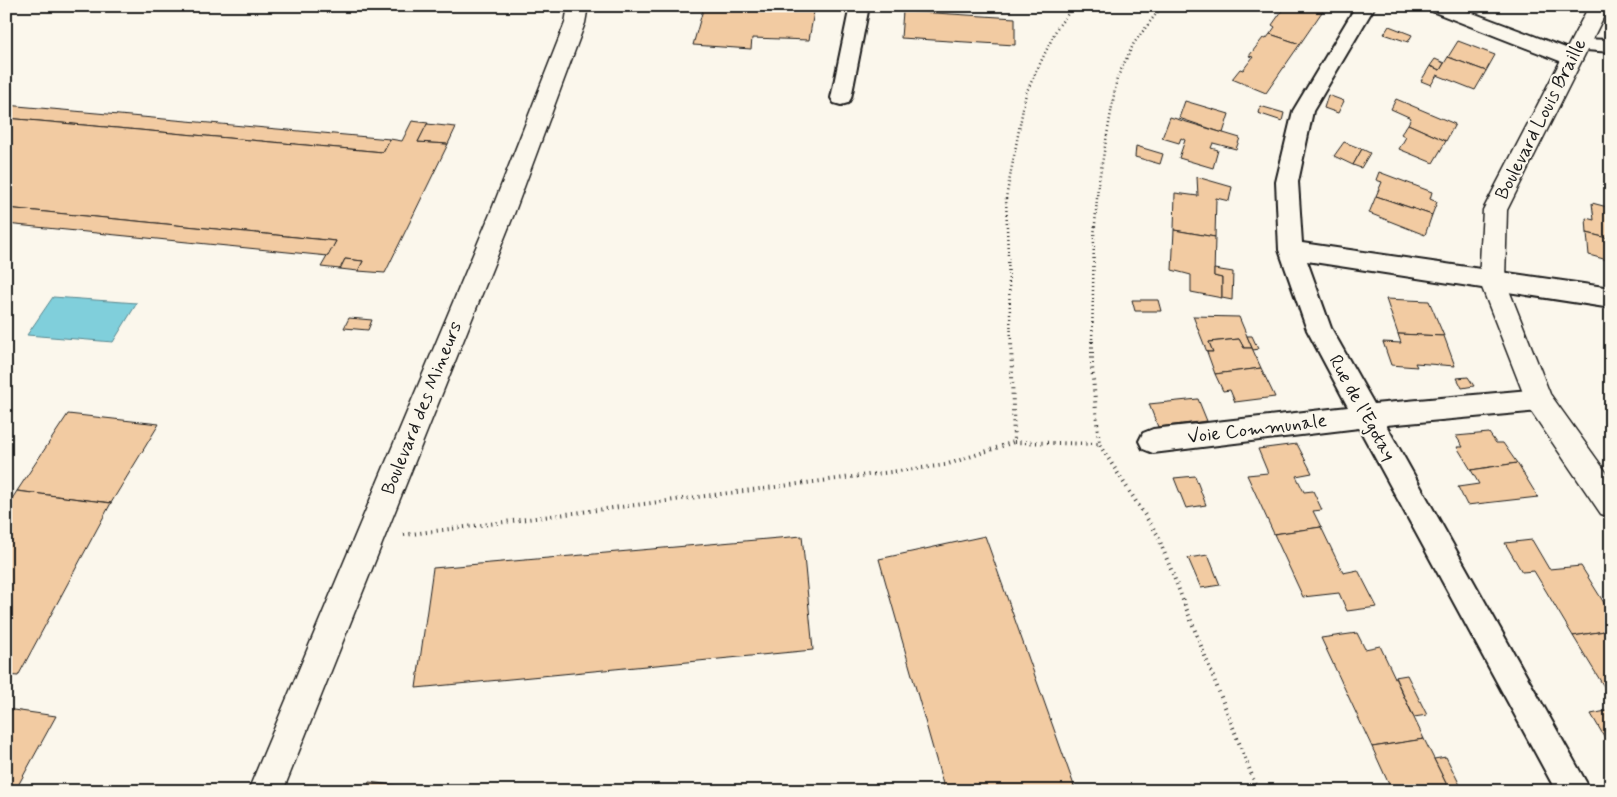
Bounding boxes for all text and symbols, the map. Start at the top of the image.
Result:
street label: Boulevard Louis Braille [1489,34,1593,204]
street label: Boulevard des Mineurs [376,318,468,498]
street label: Rue de l'Egotay [1322,351,1401,466]
street label: Voie Communale [1186,408,1328,450]

